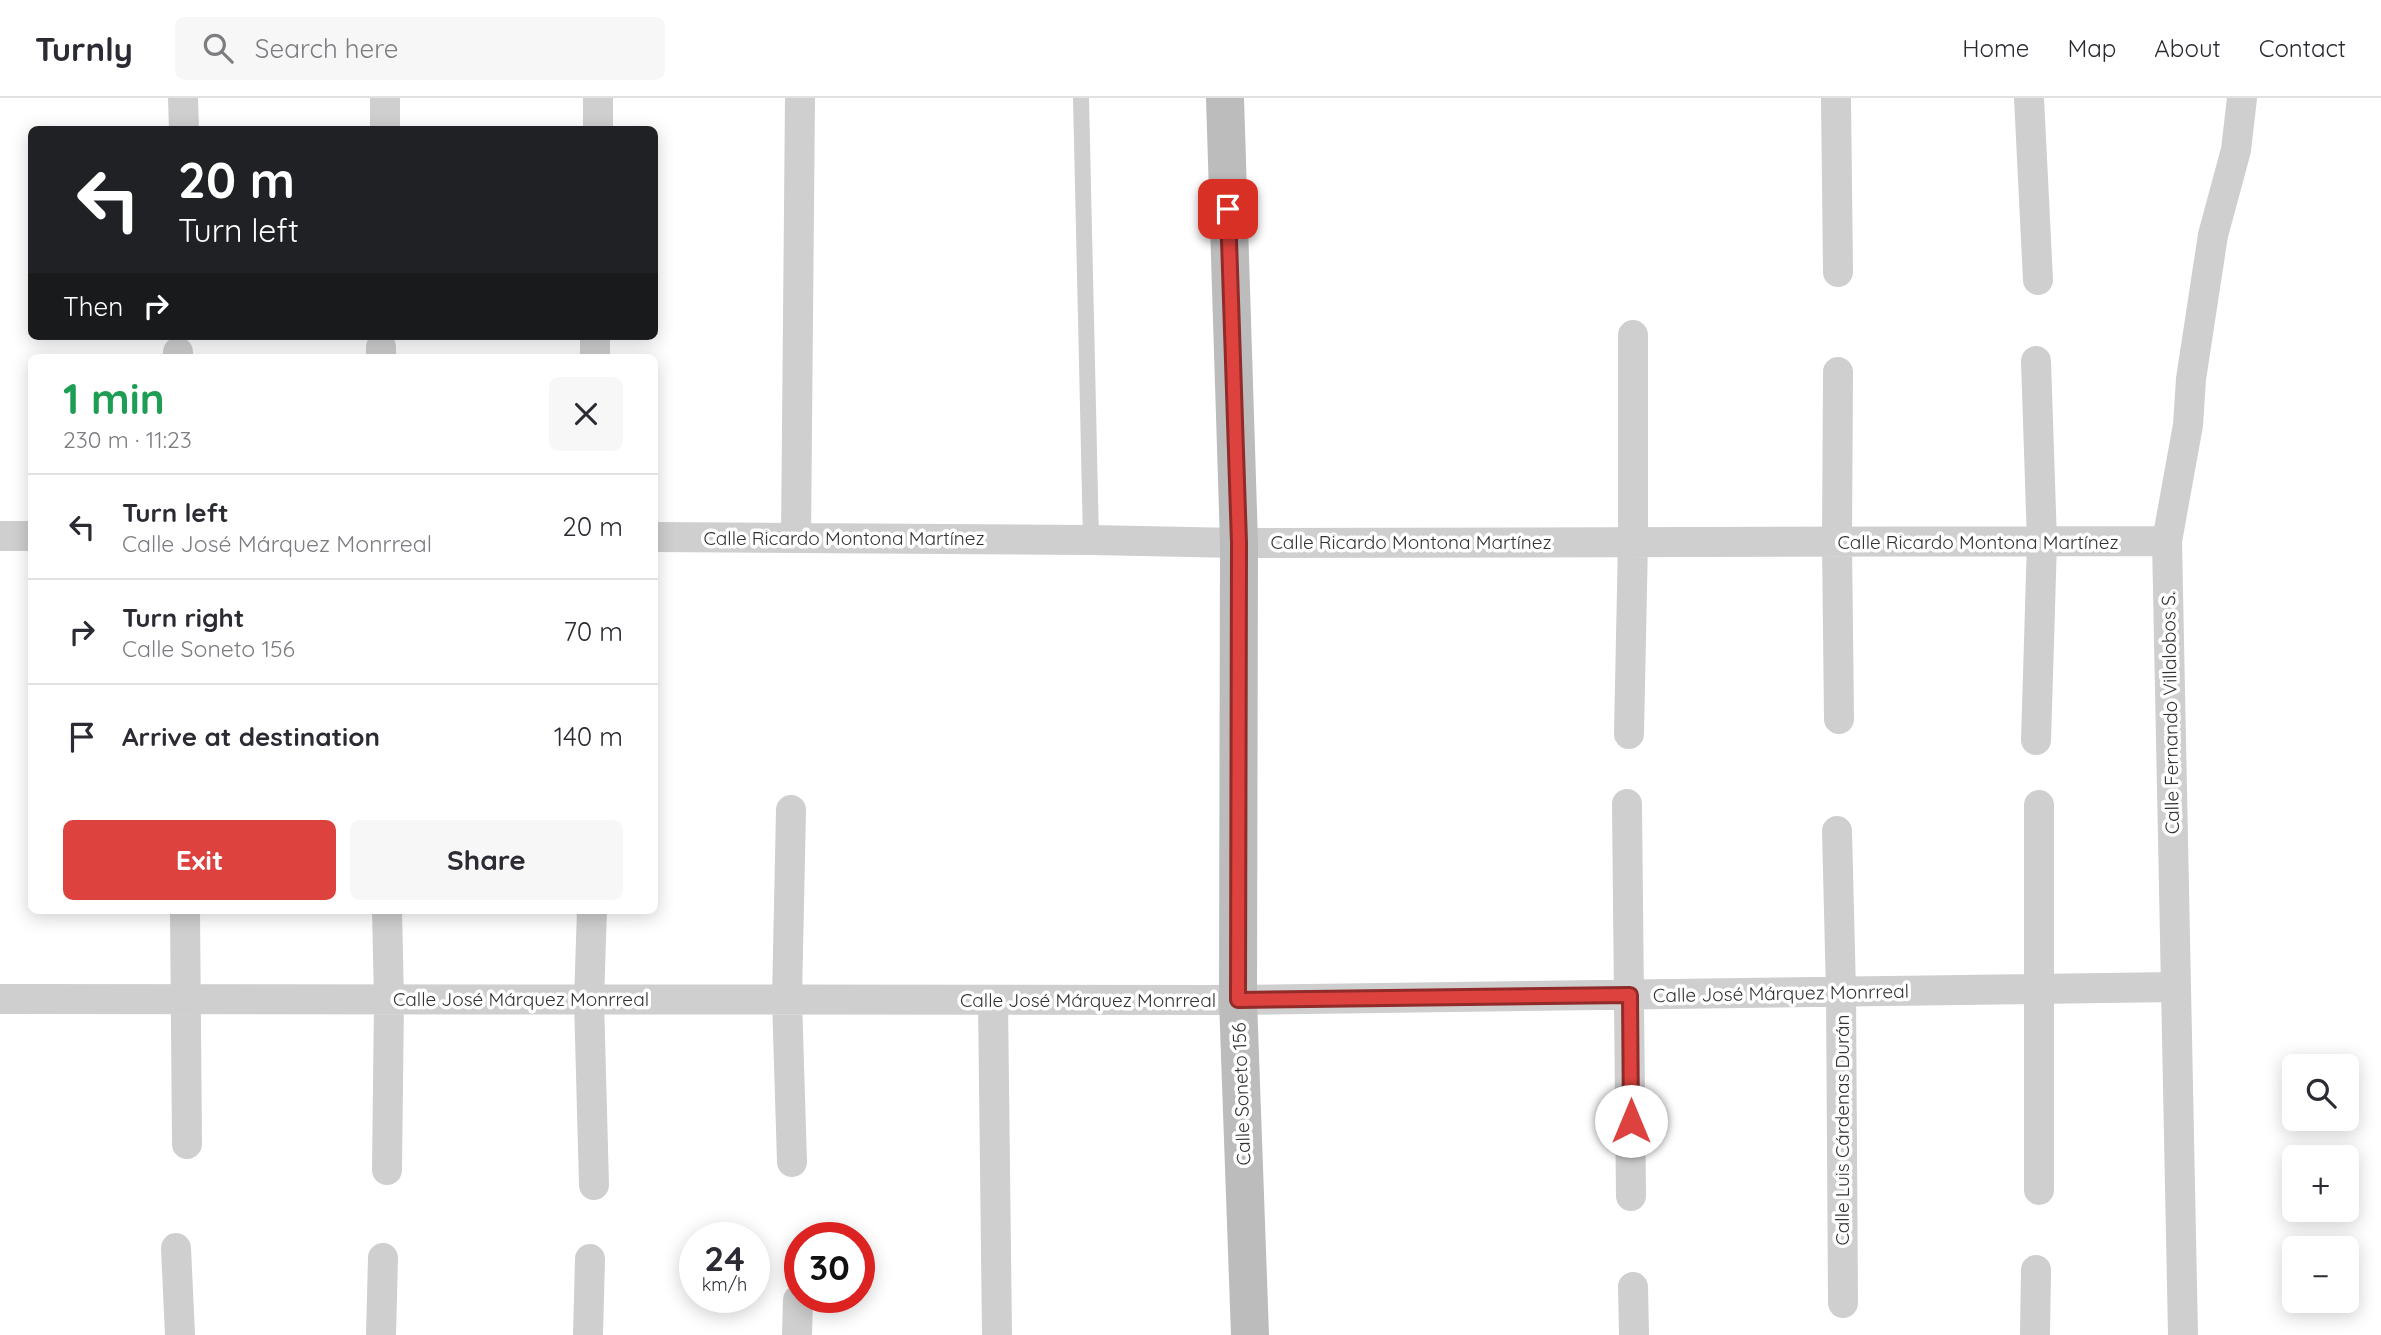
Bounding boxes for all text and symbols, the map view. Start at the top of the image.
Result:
search box [175,17,665,80]
text: Turnly [35,28,133,69]
icon: search [199,29,237,67]
text: Search here [255,32,398,65]
text: Home [1962,33,2029,63]
text: Map [2067,33,2116,63]
text: About [2154,33,2221,63]
text: Contact [2259,33,2346,63]
text: 20 m [178,149,295,210]
icon: left [63,154,154,245]
pin [1198,179,1258,239]
icon: arrive [1209,190,1247,228]
text: Turn left [178,210,299,250]
icon: right [137,287,175,325]
text: Then [63,290,123,323]
text: 1 min [63,372,165,425]
button: close [549,377,623,451]
text: 230 m · 11:23 [63,425,192,454]
text: Turn left [122,496,229,529]
icon: left [63,508,101,546]
text: 20 m [562,510,623,543]
street label: Calle Ricardo Montona Martínez [703,526,985,550]
text: Calle José Márquez Monrreal [122,529,432,558]
street label: Calle Ricardo Montona Martínez [1270,530,1552,554]
street label: Calle Ricardo Montona Martínez [1837,530,2119,554]
street label: Calle Fernando Villalobos S. [2156,592,2184,834]
text: Turn right [122,601,244,634]
icon: right [63,613,101,651]
text: 70 m [563,615,623,648]
text: Calle Soneto 156 [122,634,295,663]
icon: arrive [63,718,101,756]
text: Arrive at destination [122,720,380,753]
text: 140 m [554,720,623,753]
button: Exit [63,820,336,900]
button: Share [350,820,623,900]
street label: Calle José Márquez Monrreal [1653,979,1909,1007]
street label: Calle José Márquez Monrreal [393,987,649,1011]
street label: Calle José Márquez Monrreal [960,988,1216,1012]
street label: Calle Luis Cárdenas Durán [1830,1014,1854,1246]
street label: Calle Soneto 156 [1227,1022,1255,1166]
map controls [2282,1054,2359,1313]
button: search [2282,1054,2359,1131]
position arrow [1594,1084,1668,1158]
button: + [2282,1145,2359,1222]
speed limit sign: 30 [784,1222,875,1313]
text: 24 [704,1236,745,1280]
button: − [2282,1236,2359,1313]
text: km/h [702,1273,747,1296]

